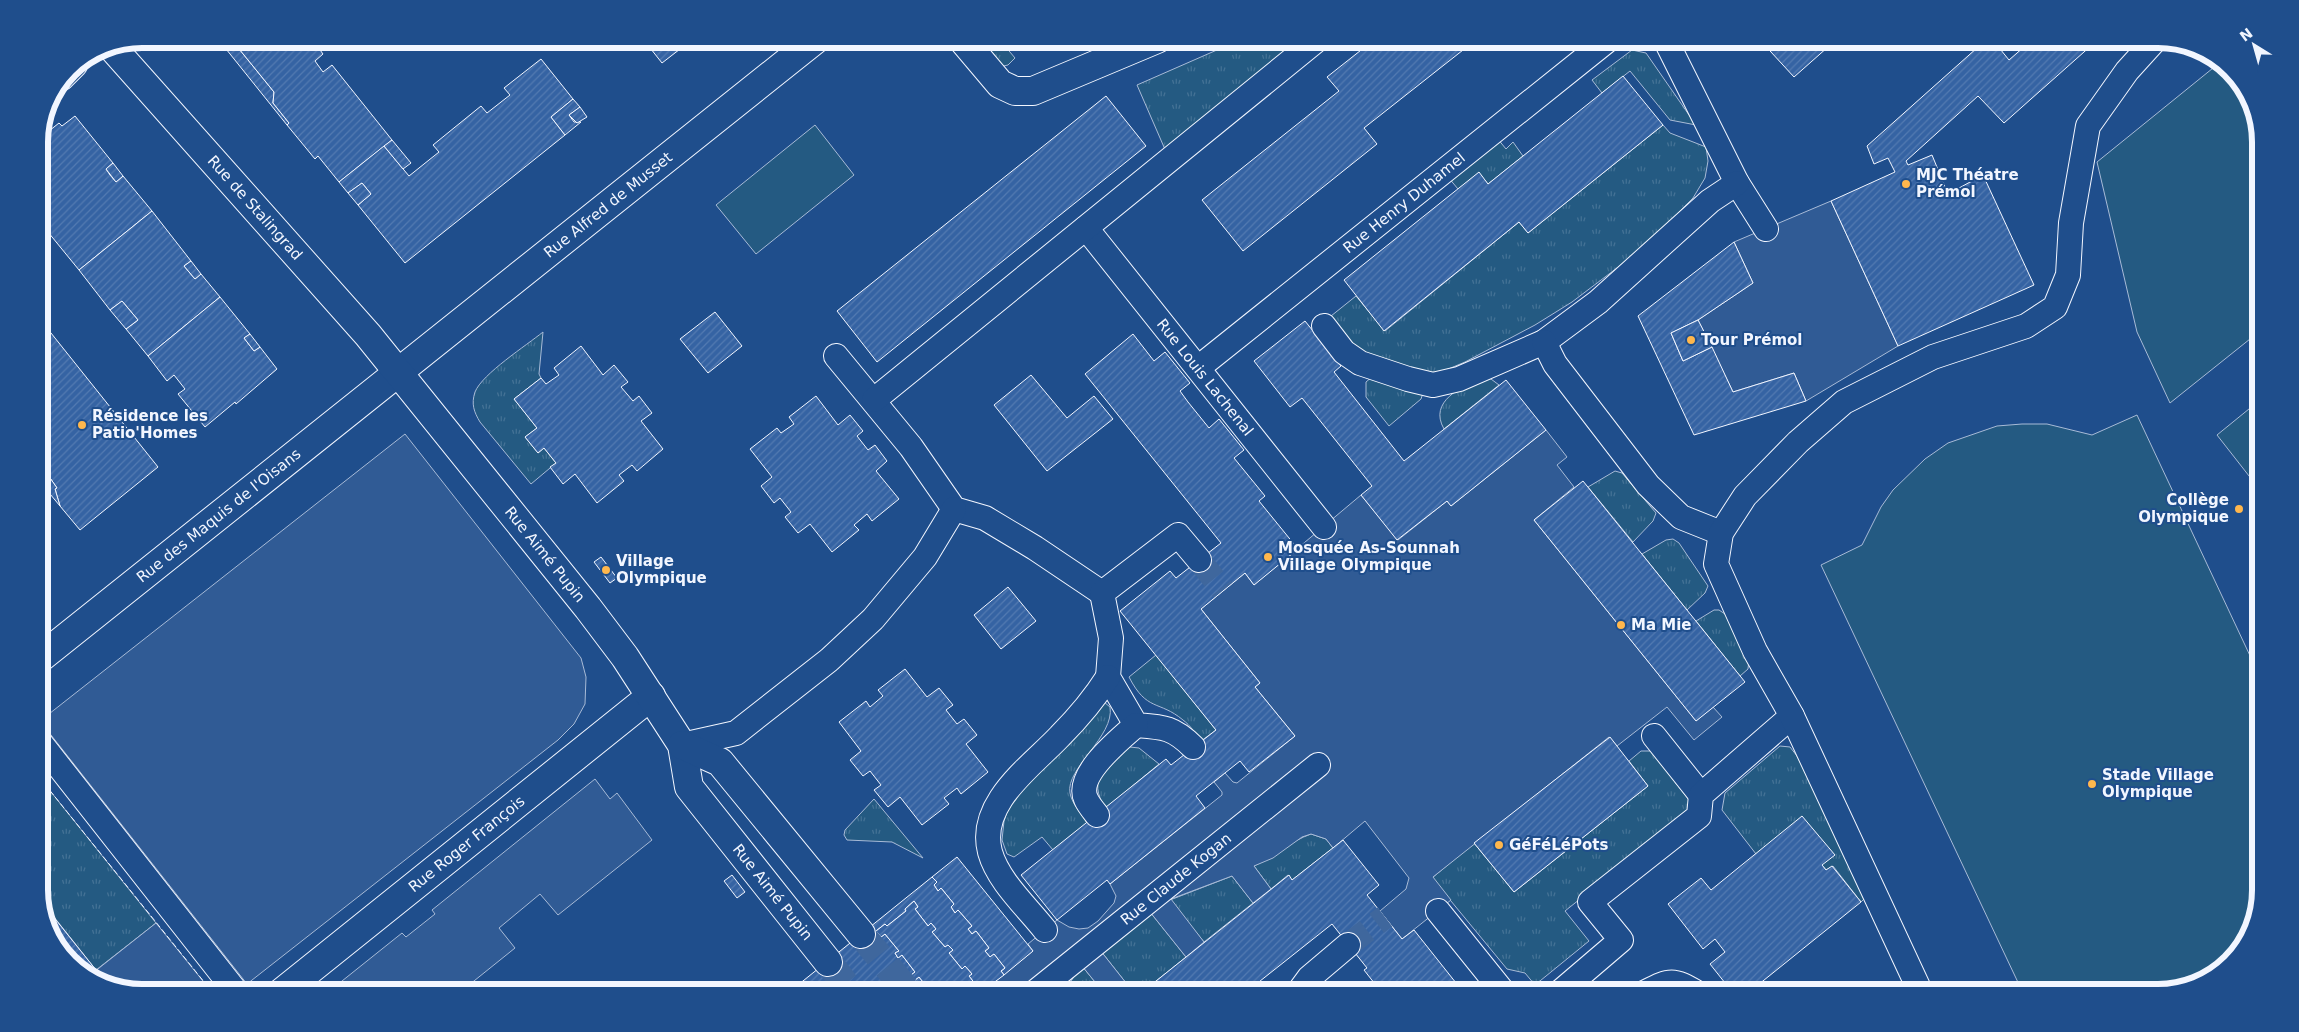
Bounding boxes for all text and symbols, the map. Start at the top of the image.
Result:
north arrow [2229,20,2279,70]
text: N [2237,25,2256,45]
street label: Rue Alfred de Musset [540,148,676,262]
street label: Rue Henry Duhamel [1340,149,1469,257]
street label: Rue de Stalingrad [204,152,306,264]
place label: MJC Théatre Prémol [1916,166,2019,201]
marker: MJC Théatre Prémol [1900,178,1912,190]
street label: Rue Louis Lachenal [1153,315,1257,439]
place label: Tour Prémol [1701,331,1802,349]
marker: Tour Prémol [1685,334,1697,346]
place label: Résidence les Patio'Homes [92,407,208,442]
marker: Résidence les Patio'Homes [76,419,88,431]
street label: Rue des Maquis de l'Oisans [133,445,305,586]
place label: Collège Olympique [2138,491,2229,526]
street label: Rue Aimé Pupin [501,503,589,606]
marker: Collège Olympique [2233,503,2245,515]
place label: Mosquée As-Sounnah Village Olympique [1278,539,1460,574]
marker: Mosquée As-Sounnah Village Olympique [1262,551,1274,563]
place label: Village Olympique [616,552,707,587]
marker: Village Olympique [600,564,612,576]
place label: Ma Mie [1631,616,1692,634]
marker: Ma Mie [1615,619,1627,631]
place label: Stade Village Olympique [2102,766,2214,801]
marker: Stade Village Olympique [2086,778,2098,790]
street label: Rue Roger François [405,792,528,896]
street label: Rue Claude Kogan [1117,829,1235,929]
place label: GéFéLéPots [1509,836,1608,854]
marker: GéFéLéPots [1493,839,1505,851]
street label: Rue Aimé Pupin [729,840,816,944]

